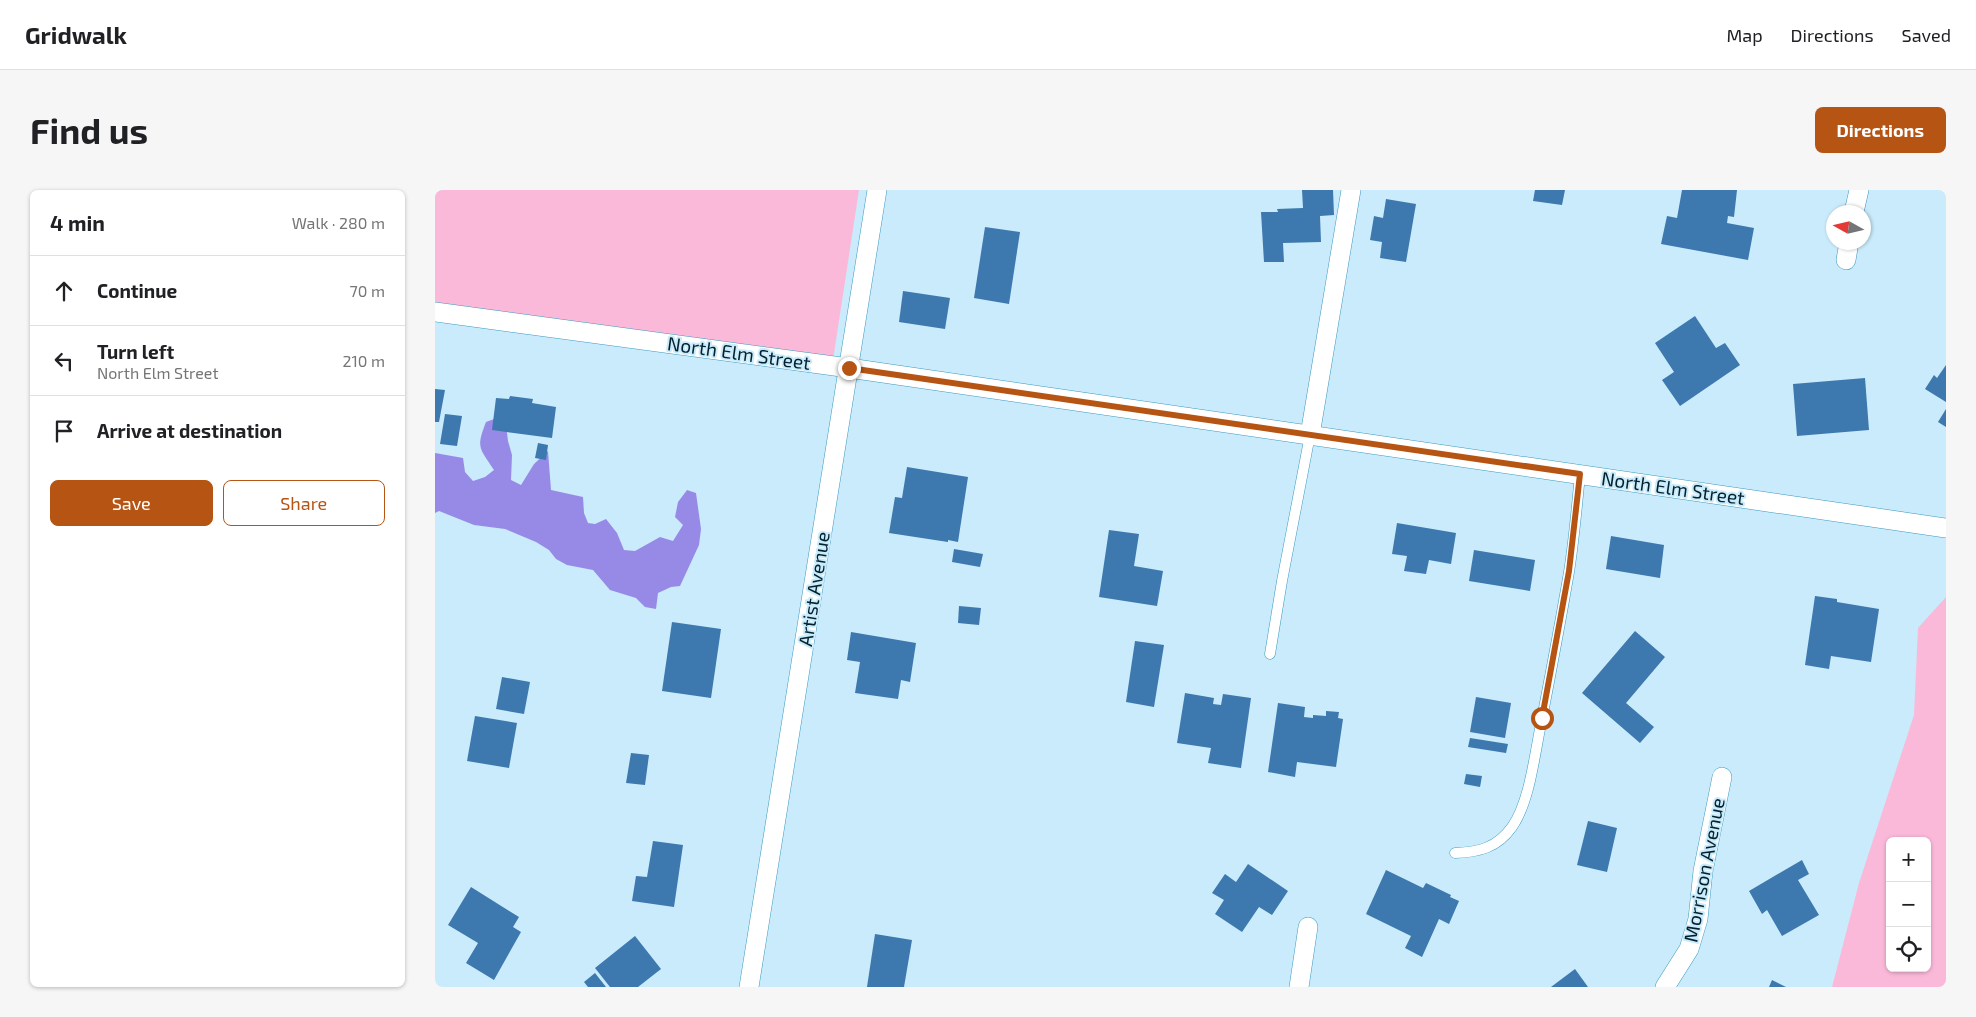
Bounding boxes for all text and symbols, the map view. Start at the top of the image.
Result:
text: Gridwalk [25,20,127,49]
text: Map [1726,24,1763,46]
text: Directions [1791,24,1874,46]
text: Saved [1902,24,1951,46]
button: Directions [1815,107,1946,153]
text: Find us [30,109,148,151]
north arrow [1826,205,1871,250]
text: 4 min [50,210,105,235]
text: Walk · 280 m [292,213,385,232]
icon: ahead [50,277,78,305]
text: Continue [97,279,177,302]
text: 70 m [350,281,385,300]
street label: North Elm Street [666,331,812,374]
text: Turn left [97,340,174,363]
icon: left [50,347,78,375]
text: 210 m [342,351,385,370]
route end [838,357,861,380]
text: North Elm Street [97,363,219,382]
icon: arrive [50,417,78,445]
text: Arrive at destination [97,419,282,442]
street label: North Elm Street [1600,466,1746,509]
button: Save [50,480,213,526]
button: Share [223,480,385,526]
street label: Artist Avenue [793,530,834,648]
route start [1531,707,1554,730]
street label: Morrison Avenue [1678,796,1729,944]
map controls [1886,837,1931,972]
button: + [1886,837,1931,882]
button: − [1886,882,1931,927]
button: locate [1886,927,1931,972]

